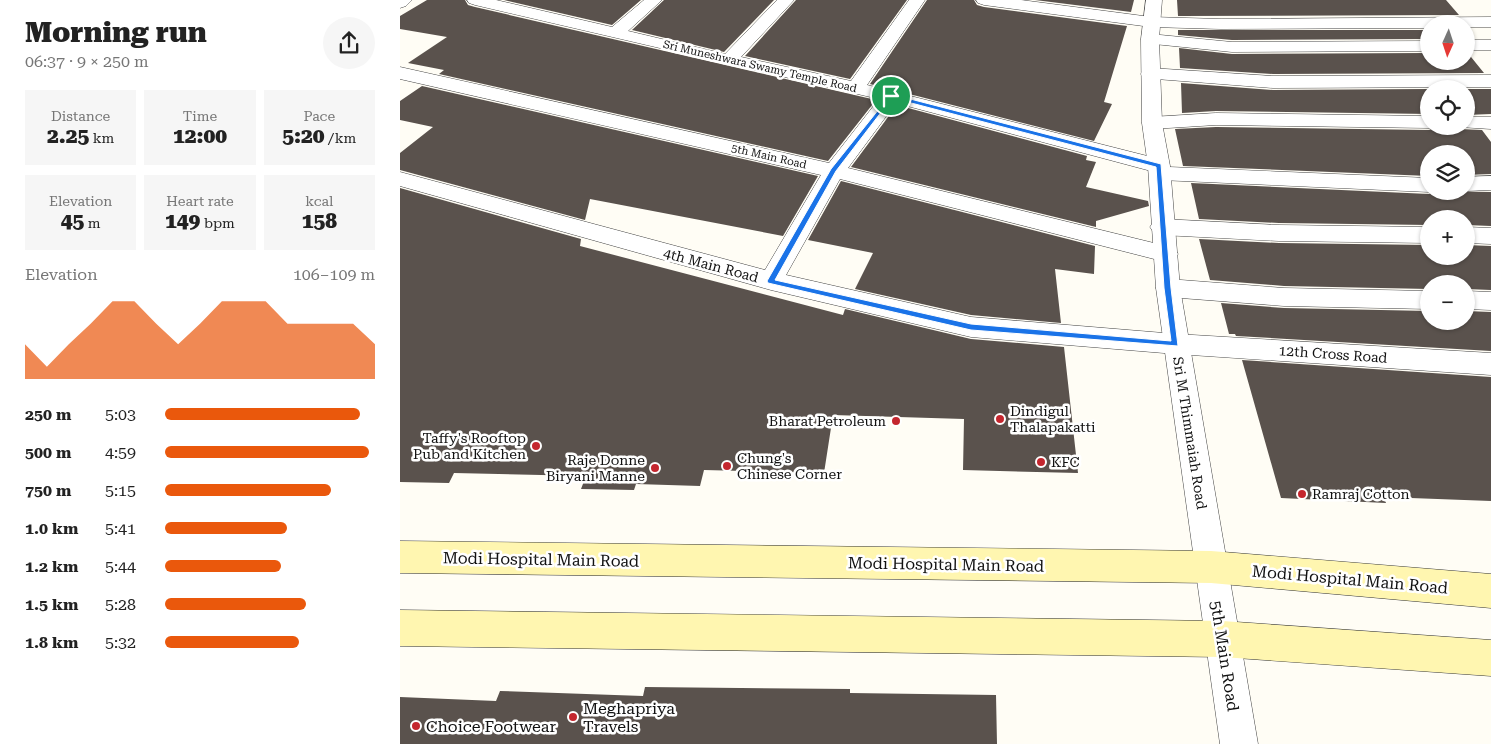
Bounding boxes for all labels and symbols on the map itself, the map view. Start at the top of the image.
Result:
north arrow [1420,15,1475,70]
street label: Sri Muneshwara Swamy Temple Road [662,38,858,95]
pin [870,75,912,117]
street label: 5th Main Road [730,142,808,171]
street label: 4th Main Road [662,245,760,285]
street label: 12th Cross Road [1278,342,1388,366]
street label: Sri M Thimmaiah Road [1170,355,1210,511]
place label: Dindigul Thalapakatti [1010,403,1096,435]
place label: Bharat Petroleum [769,413,886,429]
marker: Dindigul Thalapakatti [994,413,1006,425]
marker: Bharat Petroleum [890,415,902,427]
place label: Taffy's Rooftop Pub and Kitchen [413,430,526,462]
marker: Taffy's Rooftop Pub and Kitchen [530,440,542,452]
place label: Chung's Chinese Corner [737,450,842,482]
place label: Raje Donne Biryani Manne [546,452,645,484]
place label: KFC [1051,454,1080,470]
marker: KFC [1035,456,1047,468]
marker: Chung's Chinese Corner [721,460,733,472]
marker: Raje Donne Biryani Manne [649,462,661,474]
place label: Ramraj Cotton [1312,486,1410,502]
marker: Ramraj Cotton [1296,488,1308,500]
street label: Modi Hospital Main Road [443,548,639,571]
street label: Modi Hospital Main Road [848,553,1044,576]
street label: Modi Hospital Main Road [1251,561,1449,598]
street label: 5th Main Road [1206,599,1243,713]
place label: Meghapriya Travels [583,699,675,736]
marker: Meghapriya Travels [567,711,579,723]
place label: Choice Footwear [426,717,556,736]
marker: Choice Footwear [410,720,422,732]

